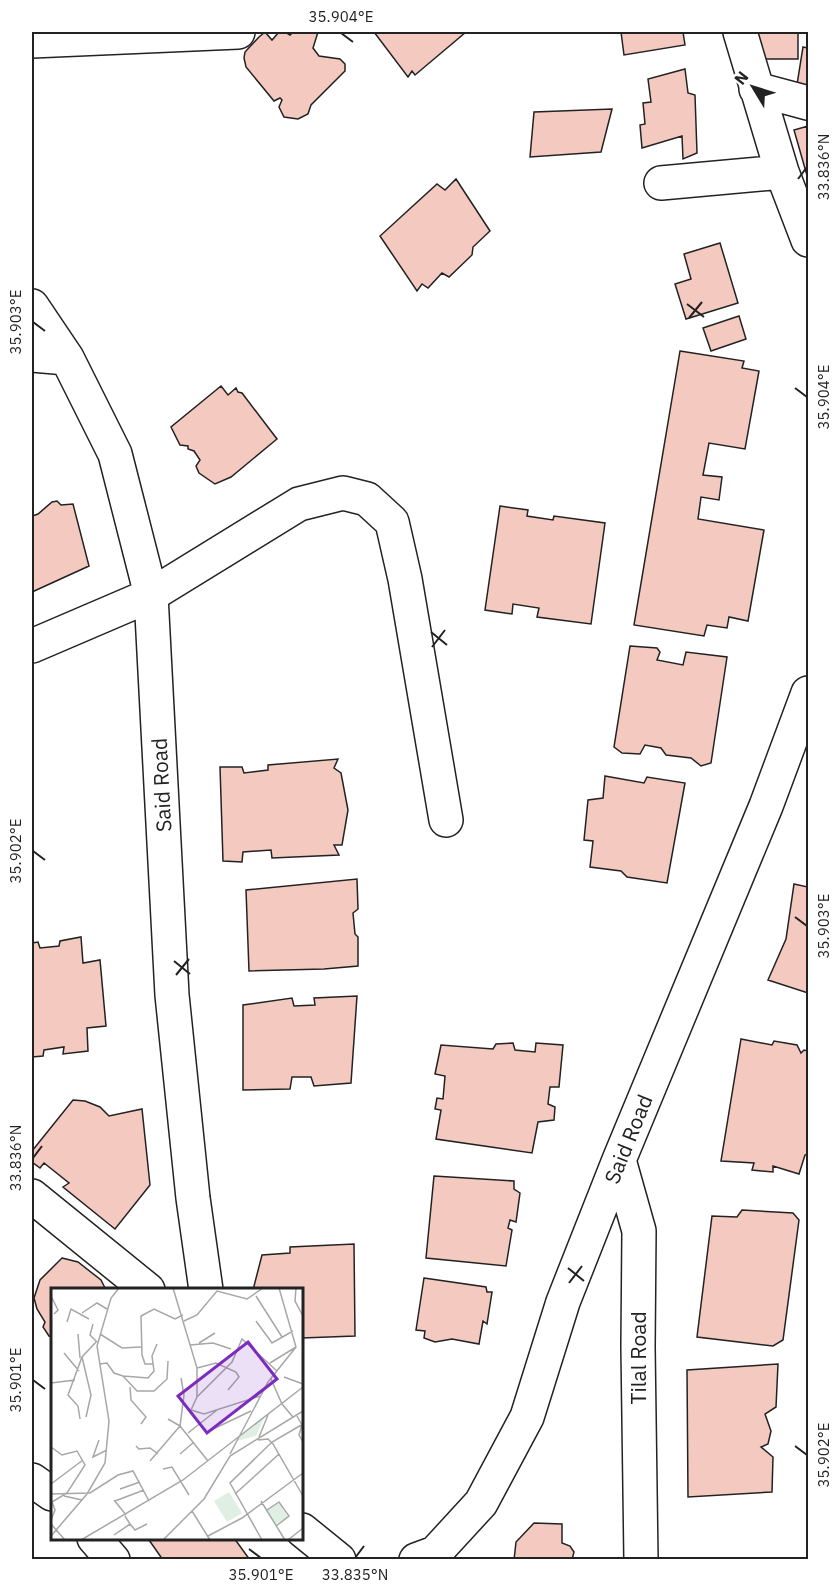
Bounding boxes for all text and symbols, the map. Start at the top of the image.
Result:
text: 35.904°E [309,7,373,26]
north arrow [723,57,783,117]
text: N [730,67,753,88]
text: 33.836°N [814,134,833,200]
text: 35.903°E [6,290,25,354]
text: 35.904°E [814,365,833,429]
street label: Said Road [145,737,177,833]
text: 35.902°E [6,819,25,883]
text: 35.903°E [814,894,833,958]
street label: Said Road [597,1090,659,1188]
text: 33.836°N [6,1125,25,1191]
inset map [51,1288,303,1540]
street label: Tilal Road [624,1311,652,1405]
text: 35.901°E [6,1348,25,1412]
text: 35.902°E [814,1423,833,1487]
text: 35.901°E [229,1565,293,1584]
text: 33.835°N [322,1565,388,1584]

